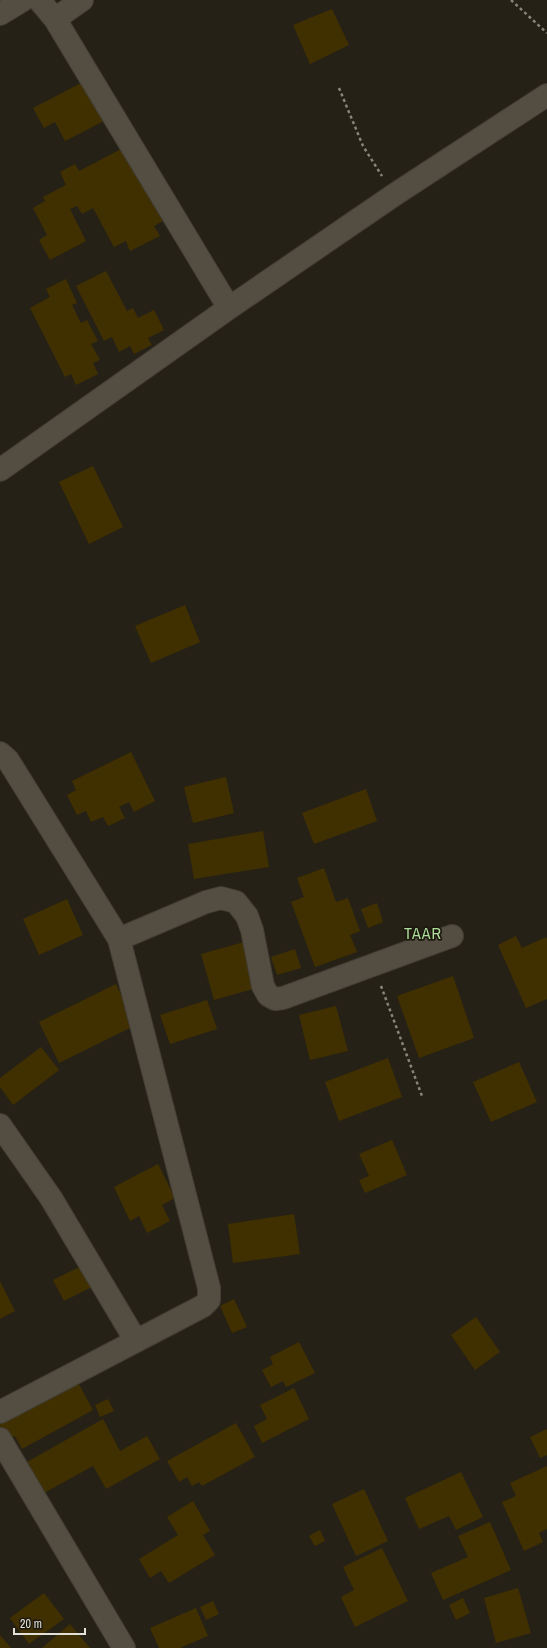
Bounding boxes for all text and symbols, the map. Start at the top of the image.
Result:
district label: TAAR [404,922,442,944]
scale bar [14,1610,85,1636]
text: 20 m [20,1616,42,1632]

